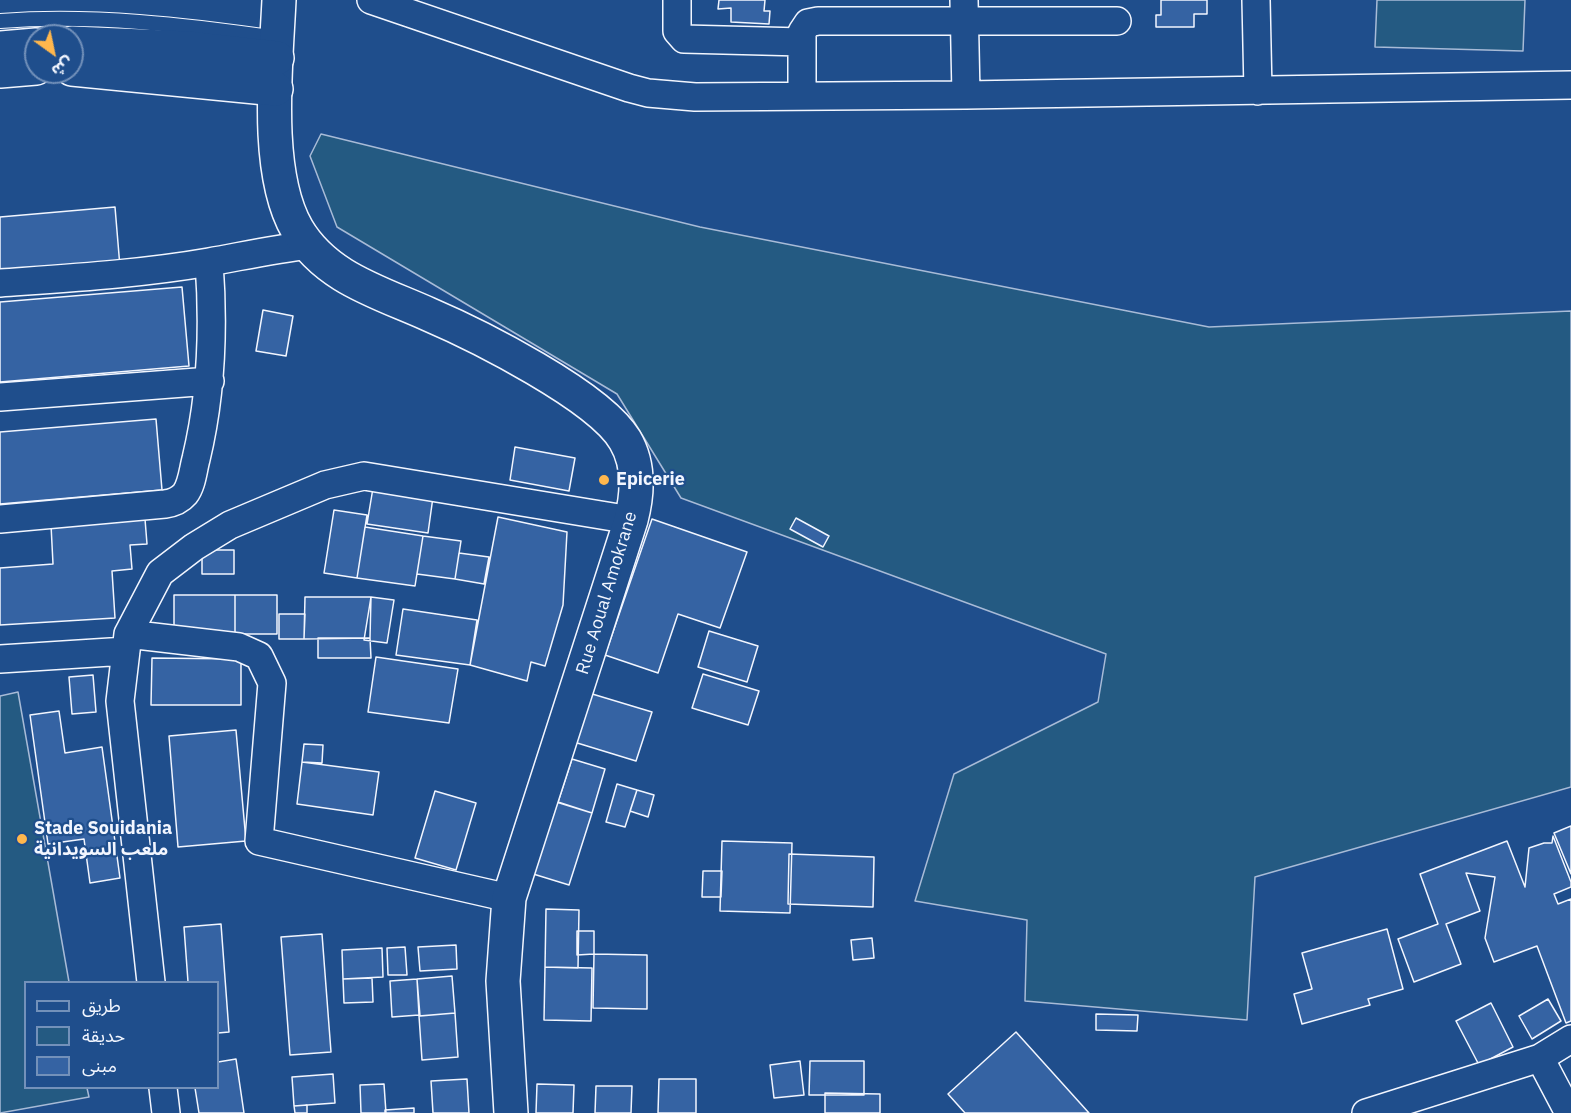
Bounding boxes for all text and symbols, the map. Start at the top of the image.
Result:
north arrow [24,24,84,84]
text: ش [48,53,77,82]
place label: Epicerie [616,469,685,491]
marker: Epicerie [597,473,611,487]
street label: Rue Aoual Amokrane [572,509,642,677]
place label: Stade Souidania ملعب السويدانية [34,818,172,860]
marker: Stade Souidania ملعب السويدانية [15,832,29,846]
legend [24,981,219,1089]
text: طريق [82,994,121,1017]
text: حديقة [82,1024,125,1047]
text: مبنى [82,1054,117,1077]

